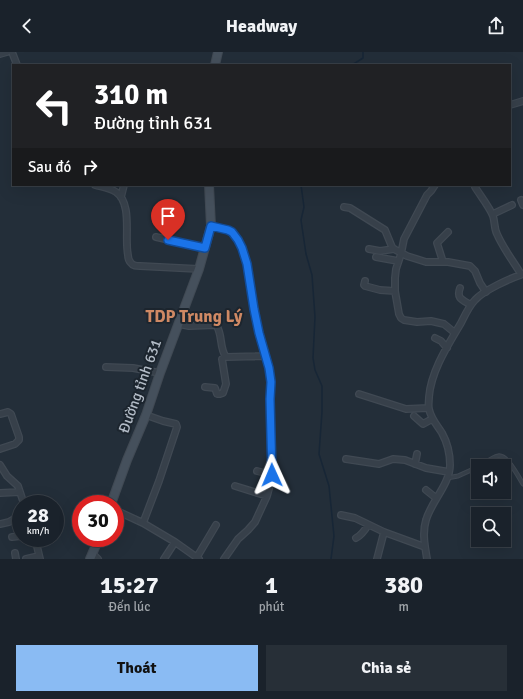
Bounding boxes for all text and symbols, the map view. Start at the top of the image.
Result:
icon: back [16,15,38,37]
text: Headway [226,15,297,37]
icon: share [485,15,507,37]
text: 310 m [94,78,168,112]
icon: left [28,80,80,132]
text: Đường tỉnh 631 [94,112,213,134]
icon: right [79,156,101,178]
text: Sau đó [28,158,71,176]
pin [151,199,185,240]
icon: arrive [157,205,179,227]
district label: TDP Trung Lý [146,306,243,327]
street label: Đường tỉnh 631 [115,336,165,436]
position arrow [251,454,293,496]
map controls [471,459,511,547]
button: sound [471,459,511,499]
speed limit sign: 30 [72,495,124,547]
text: 28 [27,503,49,528]
button: search [471,507,511,547]
text: km/h [27,525,49,537]
text: 15:27 [100,570,159,600]
text: 1 [265,570,278,600]
text: 380 [384,570,423,600]
text: Đến lúc [108,599,150,615]
text: phút [259,599,284,615]
text: m [398,599,409,615]
button: Thoát [16,645,258,691]
button: Chia sẻ [266,645,507,691]

